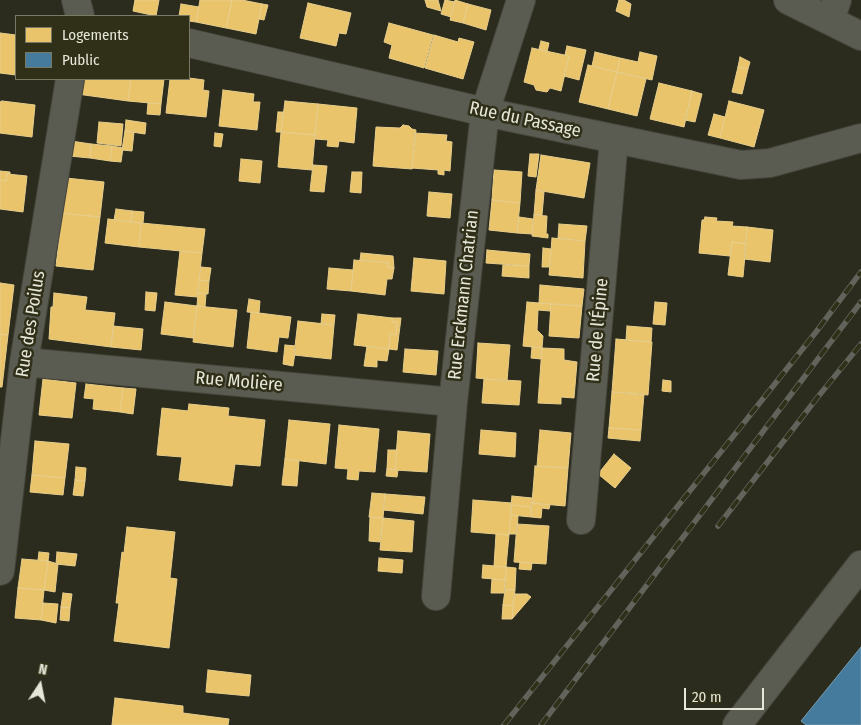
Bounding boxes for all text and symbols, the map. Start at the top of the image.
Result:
legend [15,15,190,80]
text: Logements [62,26,129,44]
text: Public [62,51,99,69]
street label: Rue du Passage [467,98,583,142]
street label: Rue Erckmann Chatrian [444,209,484,381]
street label: Rue des Poilus [12,269,50,379]
street label: Rue de l'Épine [583,277,613,383]
street label: Rue Molière [194,367,284,397]
north arrow [15,660,65,710]
text: N [37,661,49,679]
scale bar [686,678,766,710]
text: 20 m [692,688,722,706]

